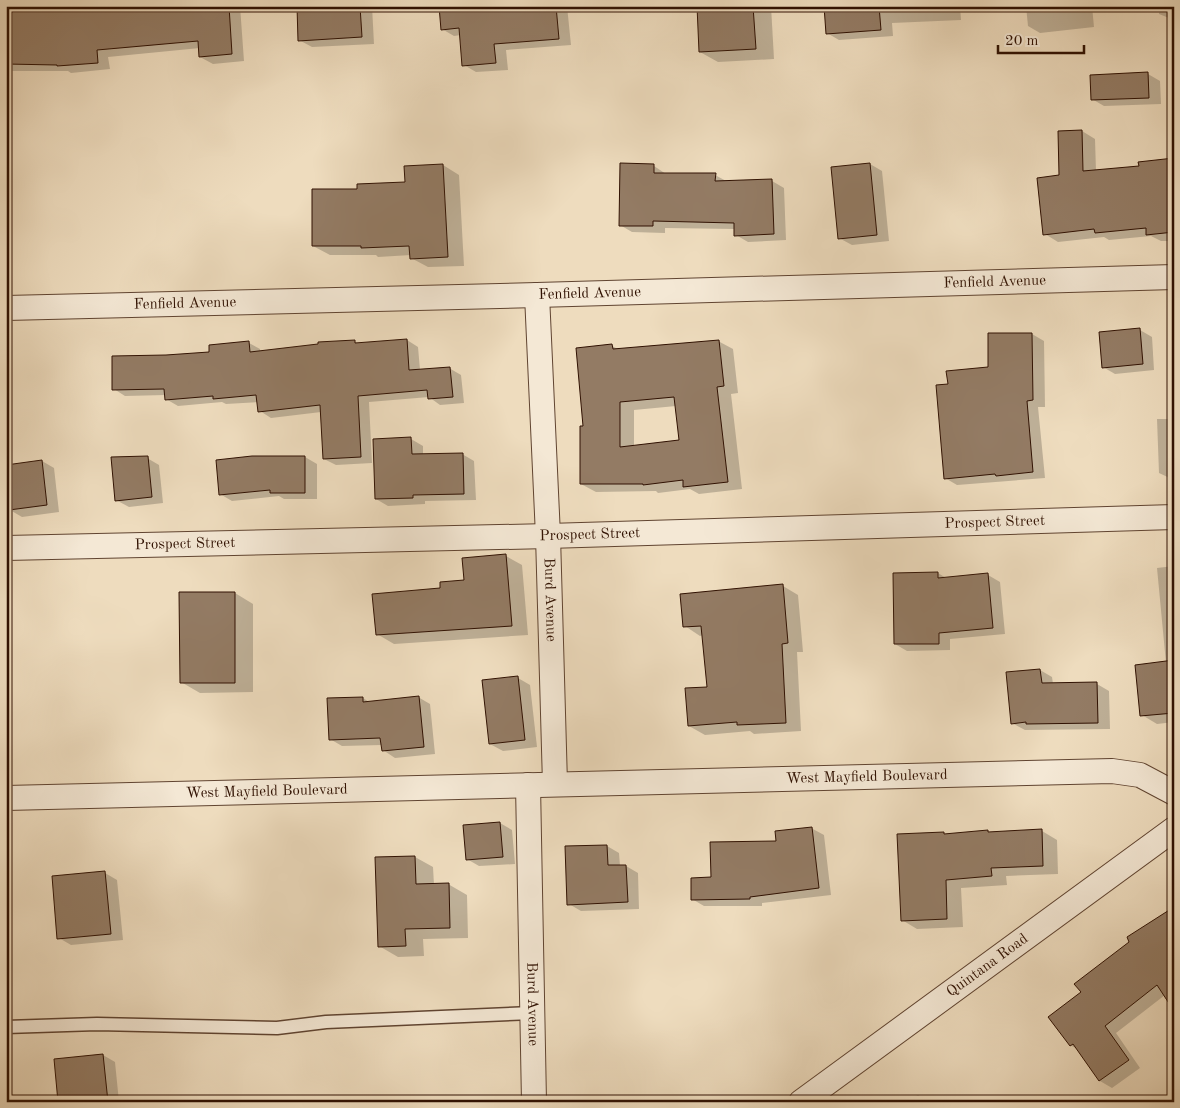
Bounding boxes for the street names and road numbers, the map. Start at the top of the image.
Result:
street label: Fenfield Avenue [943,273,1046,291]
street label: Fenfield Avenue [538,285,641,302]
street label: Fenfield Avenue [133,295,237,312]
street label: Prospect Street [944,513,1045,531]
street label: Prospect Street [539,526,640,544]
street label: Prospect Street [134,535,236,553]
street label: Burd Avenue [541,557,558,642]
street label: West Mayfield Boulevard [786,768,948,786]
street label: West Mayfield Boulevard [186,782,348,801]
street label: Quintana Road [944,931,1031,1000]
street label: Burd Avenue [524,962,540,1046]

